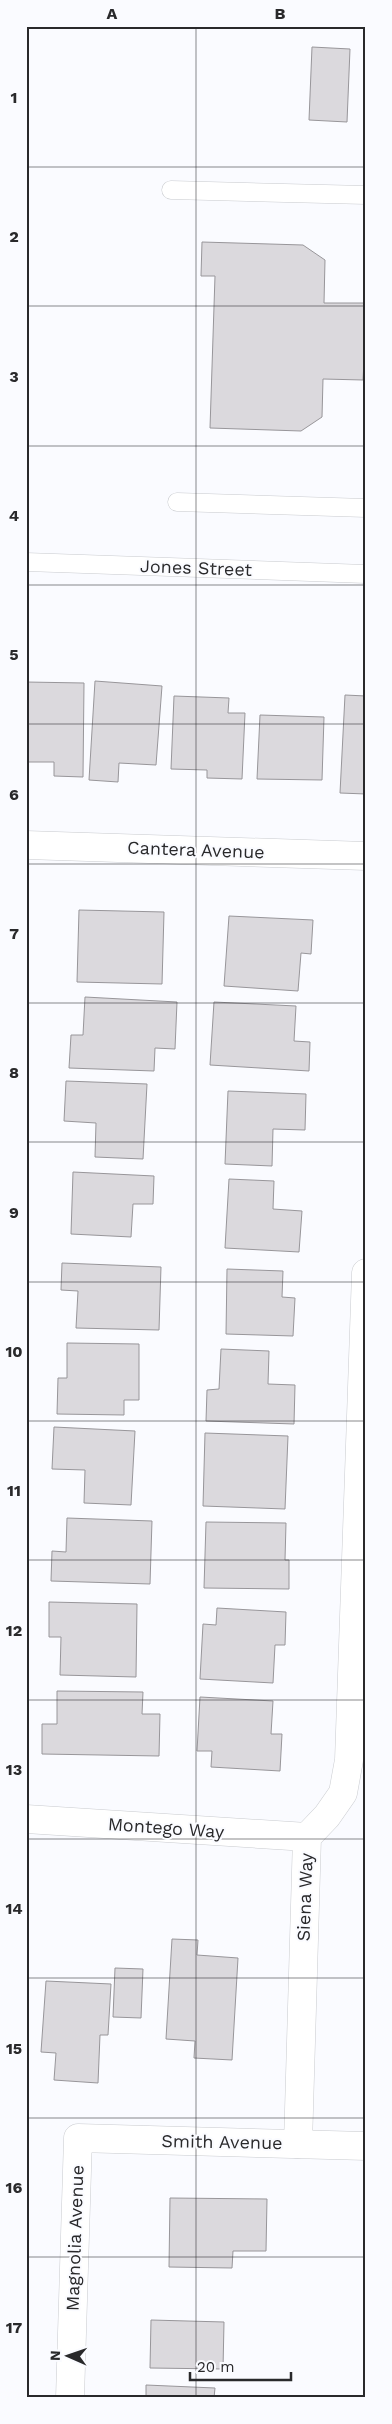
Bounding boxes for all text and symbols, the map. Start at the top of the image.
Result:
text: A [107,4,118,23]
text: B [275,4,286,23]
text: 1 [11,88,17,107]
text: 2 [9,227,19,246]
text: 3 [9,367,19,386]
text: 4 [9,506,19,525]
street label: Jones Street [140,555,253,580]
text: 5 [9,645,19,664]
text: 6 [9,785,19,804]
street label: Cantera Avenue [127,837,265,862]
text: 7 [9,924,19,943]
text: 8 [9,1063,19,1082]
text: 9 [9,1203,19,1222]
text: 10 [5,1342,23,1361]
text: 11 [7,1481,21,1500]
text: 12 [6,1621,22,1640]
text: 13 [6,1760,22,1779]
street label: Montego Way [107,1813,226,1842]
street label: Siena Way [292,1852,317,1942]
text: 14 [5,1899,23,1918]
text: 15 [6,2039,22,2058]
street label: Smith Avenue [161,2130,283,2153]
street label: Magnolia Avenue [61,2165,88,2311]
text: 16 [6,2178,23,2197]
text: 17 [6,2318,23,2337]
north arrow [42,2332,92,2382]
scale bar [190,2349,291,2381]
text: N [47,2350,63,2361]
text: 20 m [197,2358,235,2376]

